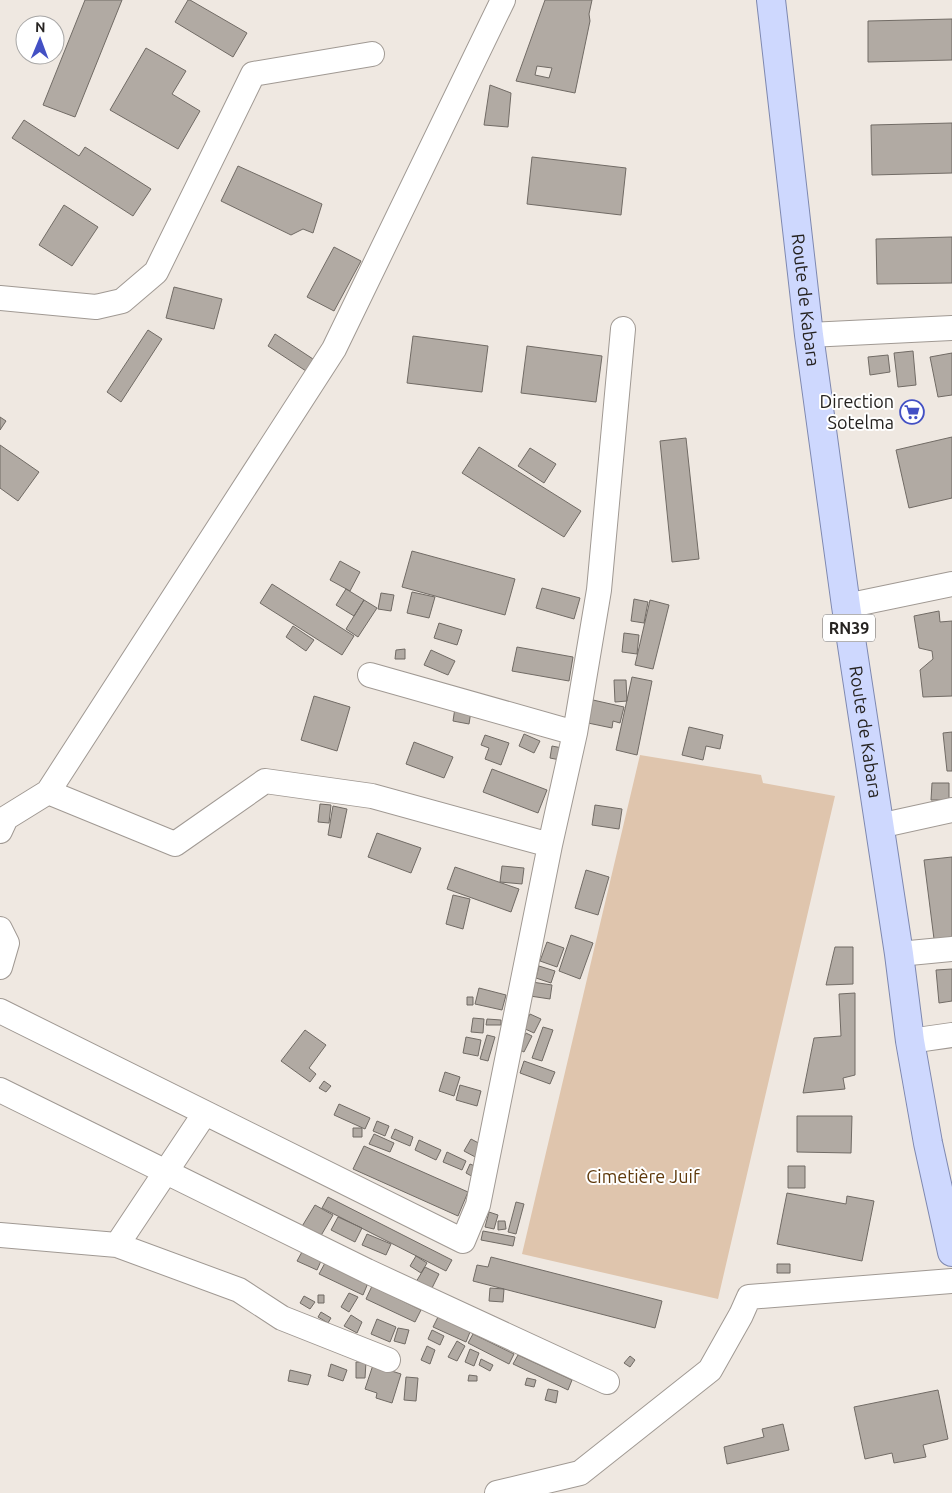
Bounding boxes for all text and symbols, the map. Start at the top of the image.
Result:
north arrow [15,15,65,65]
text: N [35,19,46,35]
street label: Route de Kabara [789,232,824,368]
place label: Direction Sotelma [820,391,894,432]
supermarket icon: Direction Sotelma [899,399,925,425]
road number: RN39 [823,614,875,641]
street label: Route de Kabara [846,664,886,799]
park label: Cimetière Juif [586,1166,700,1186]

